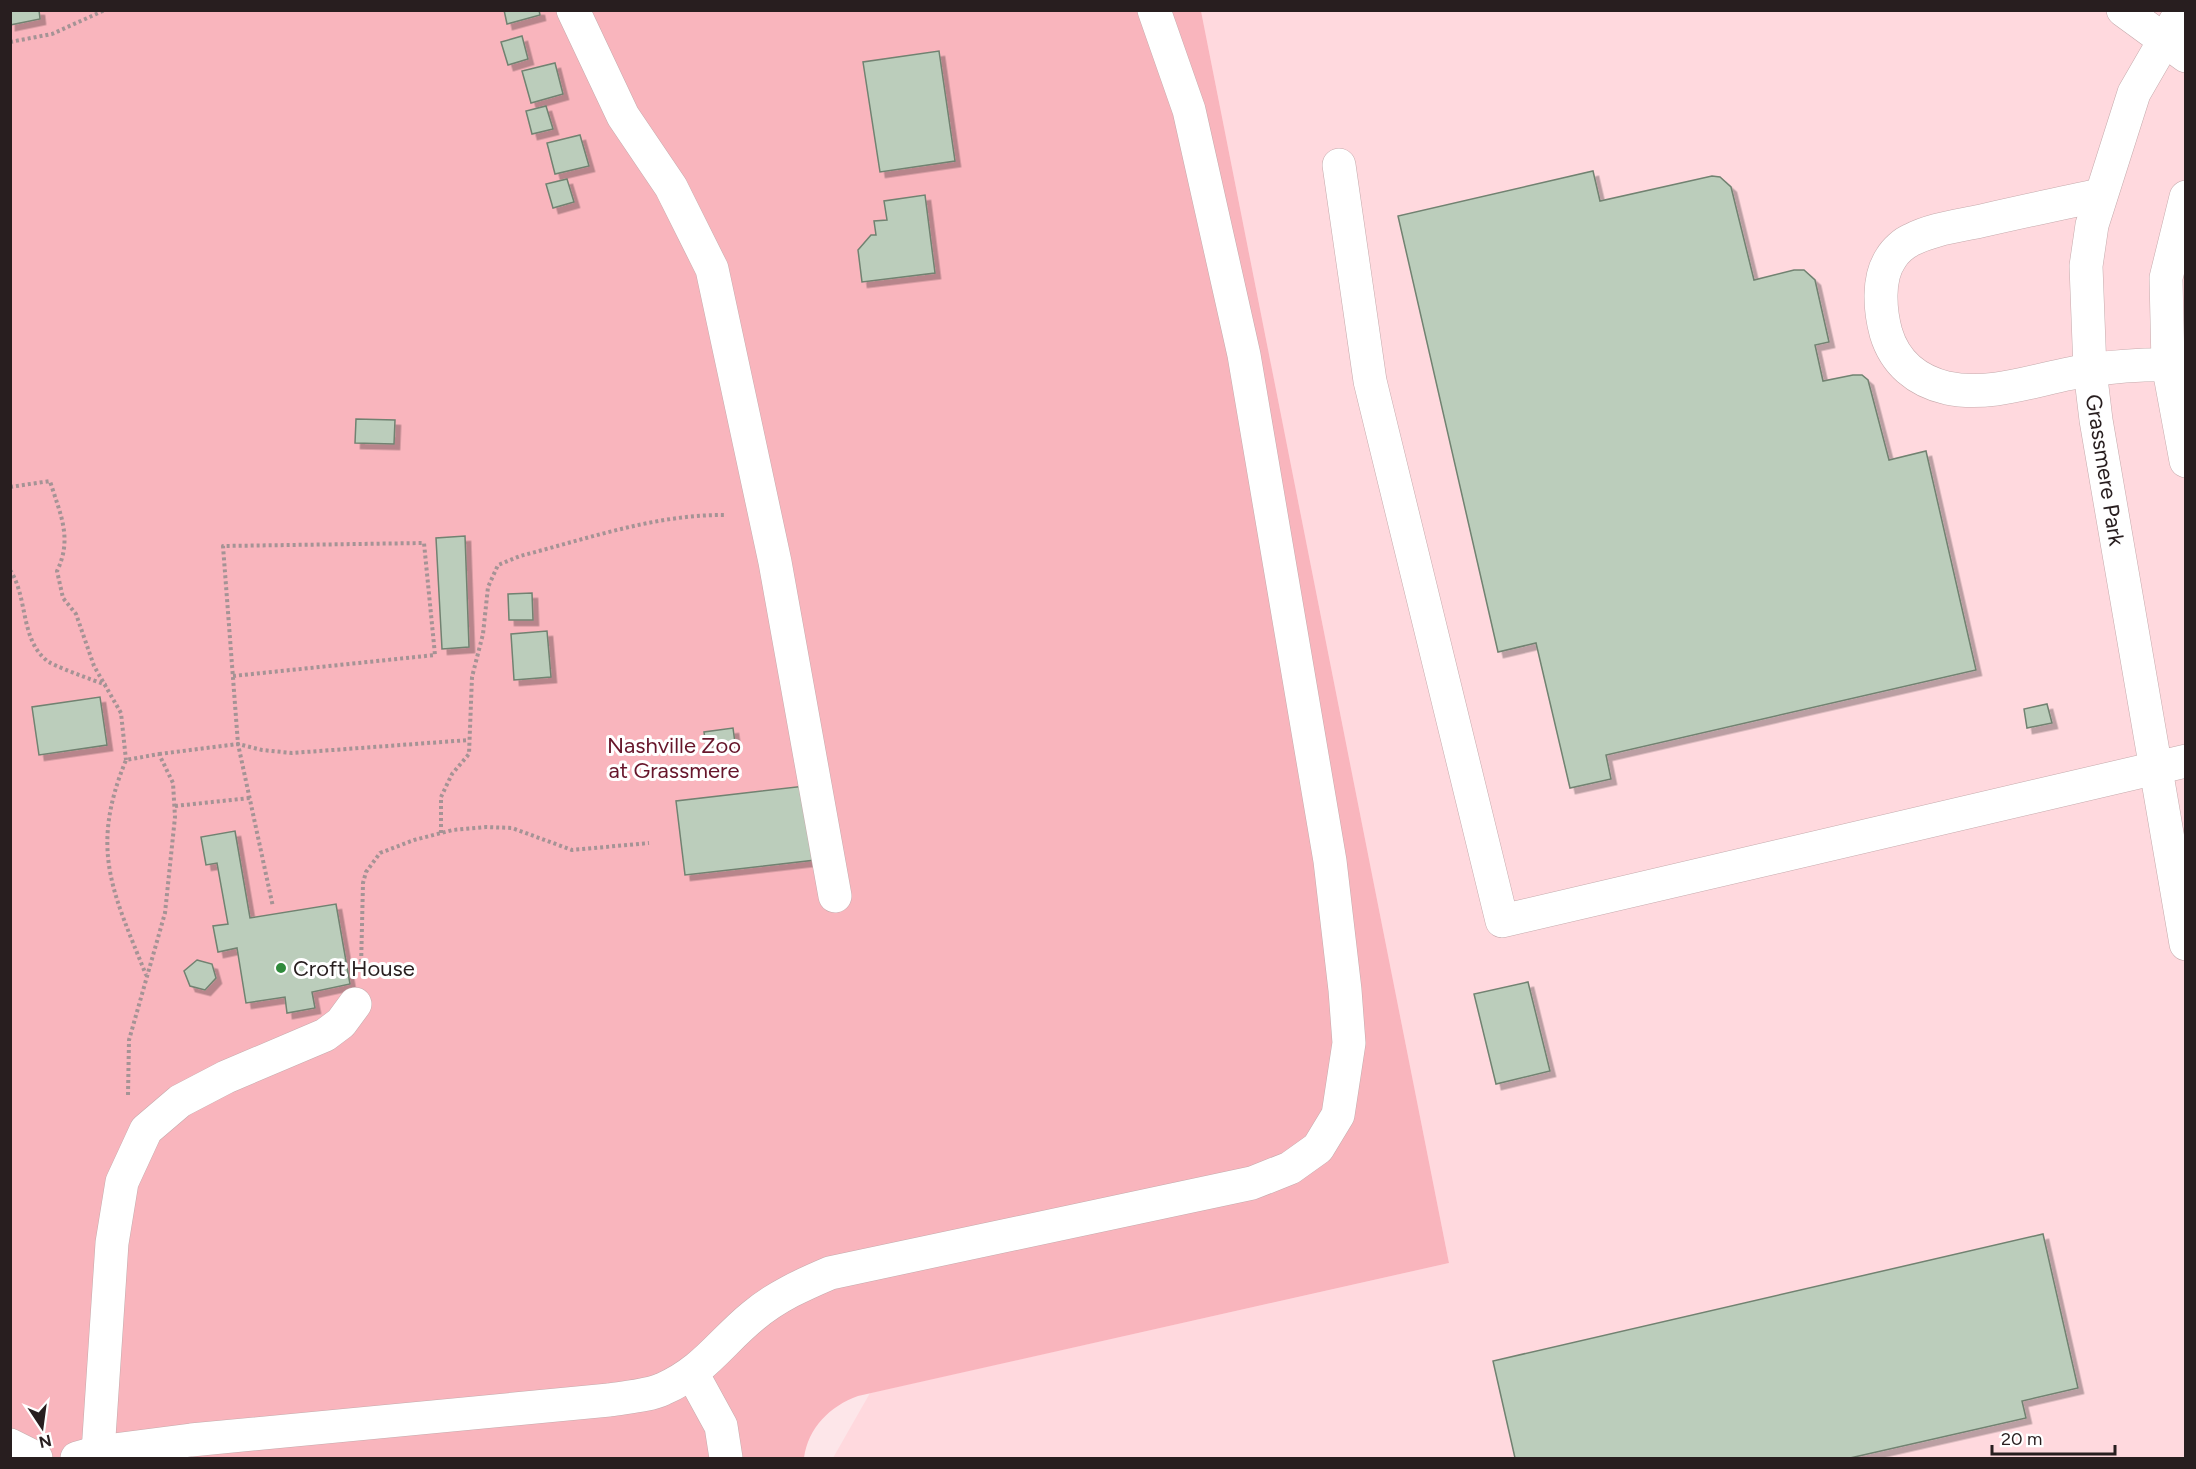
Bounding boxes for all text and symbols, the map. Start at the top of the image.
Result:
street label: Grassmere Park [2080,392,2130,548]
park label: Nashville Zoo at Grassmere [607,732,741,784]
place label: Croft House [293,955,415,982]
marker: Croft House [274,961,288,975]
north arrow [12,1397,72,1457]
scale bar [1992,1418,2115,1456]
text: 20 m [2001,1428,2042,1450]
text: N [37,1430,53,1452]

